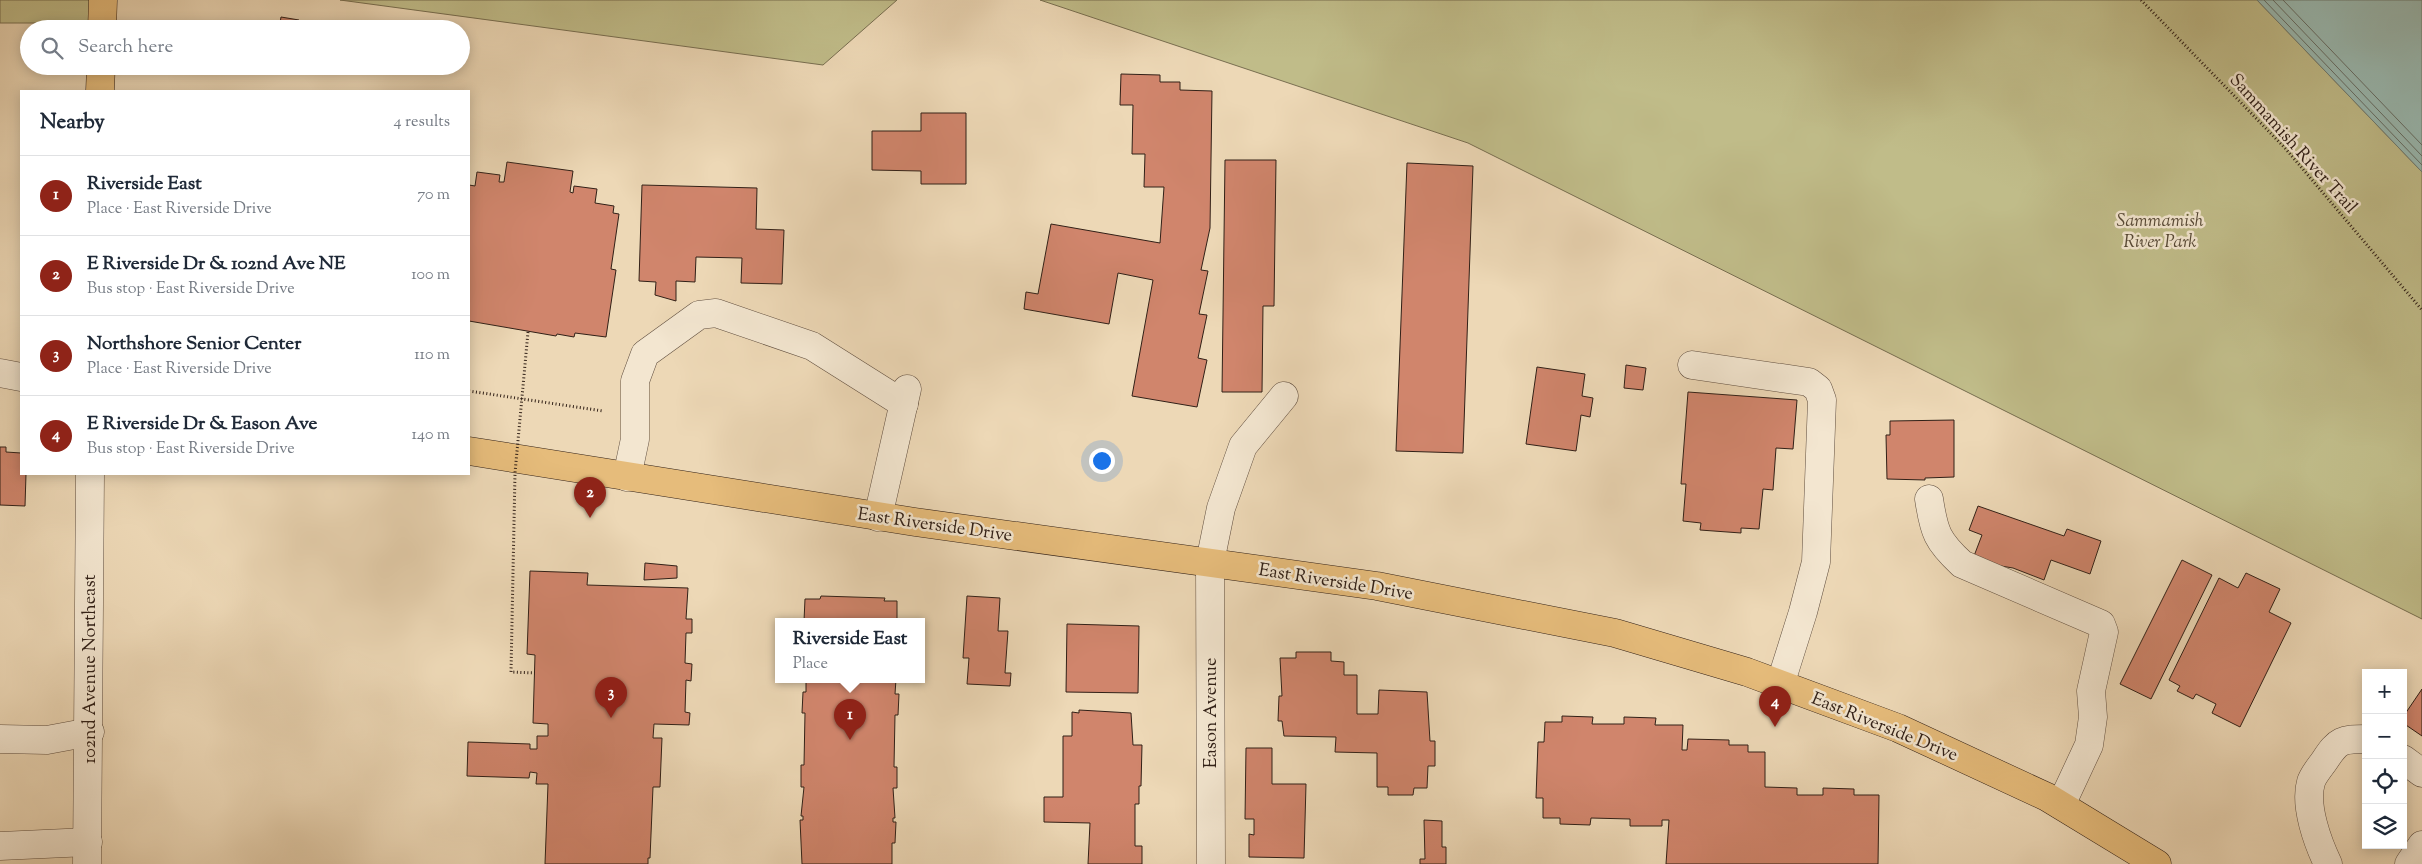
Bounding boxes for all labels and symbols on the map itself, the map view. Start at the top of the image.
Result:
street label: Sammamish River Trail [2222,69,2363,220]
park label: Sammamish River Park [2117,209,2204,256]
your location [1089,448,1115,474]
pin: 2 [574,477,606,518]
street label: East Riverside Drive [856,502,1014,550]
street label: East Riverside Drive [1257,558,1415,608]
street label: 102nd Avenue Northeast [78,574,104,764]
street label: Eason Avenue [1199,658,1225,768]
pin: 3 [595,677,627,718]
pin: 4 [1759,686,1791,727]
street label: East Riverside Drive [1807,687,1961,769]
pin: 1 [834,699,866,740]

